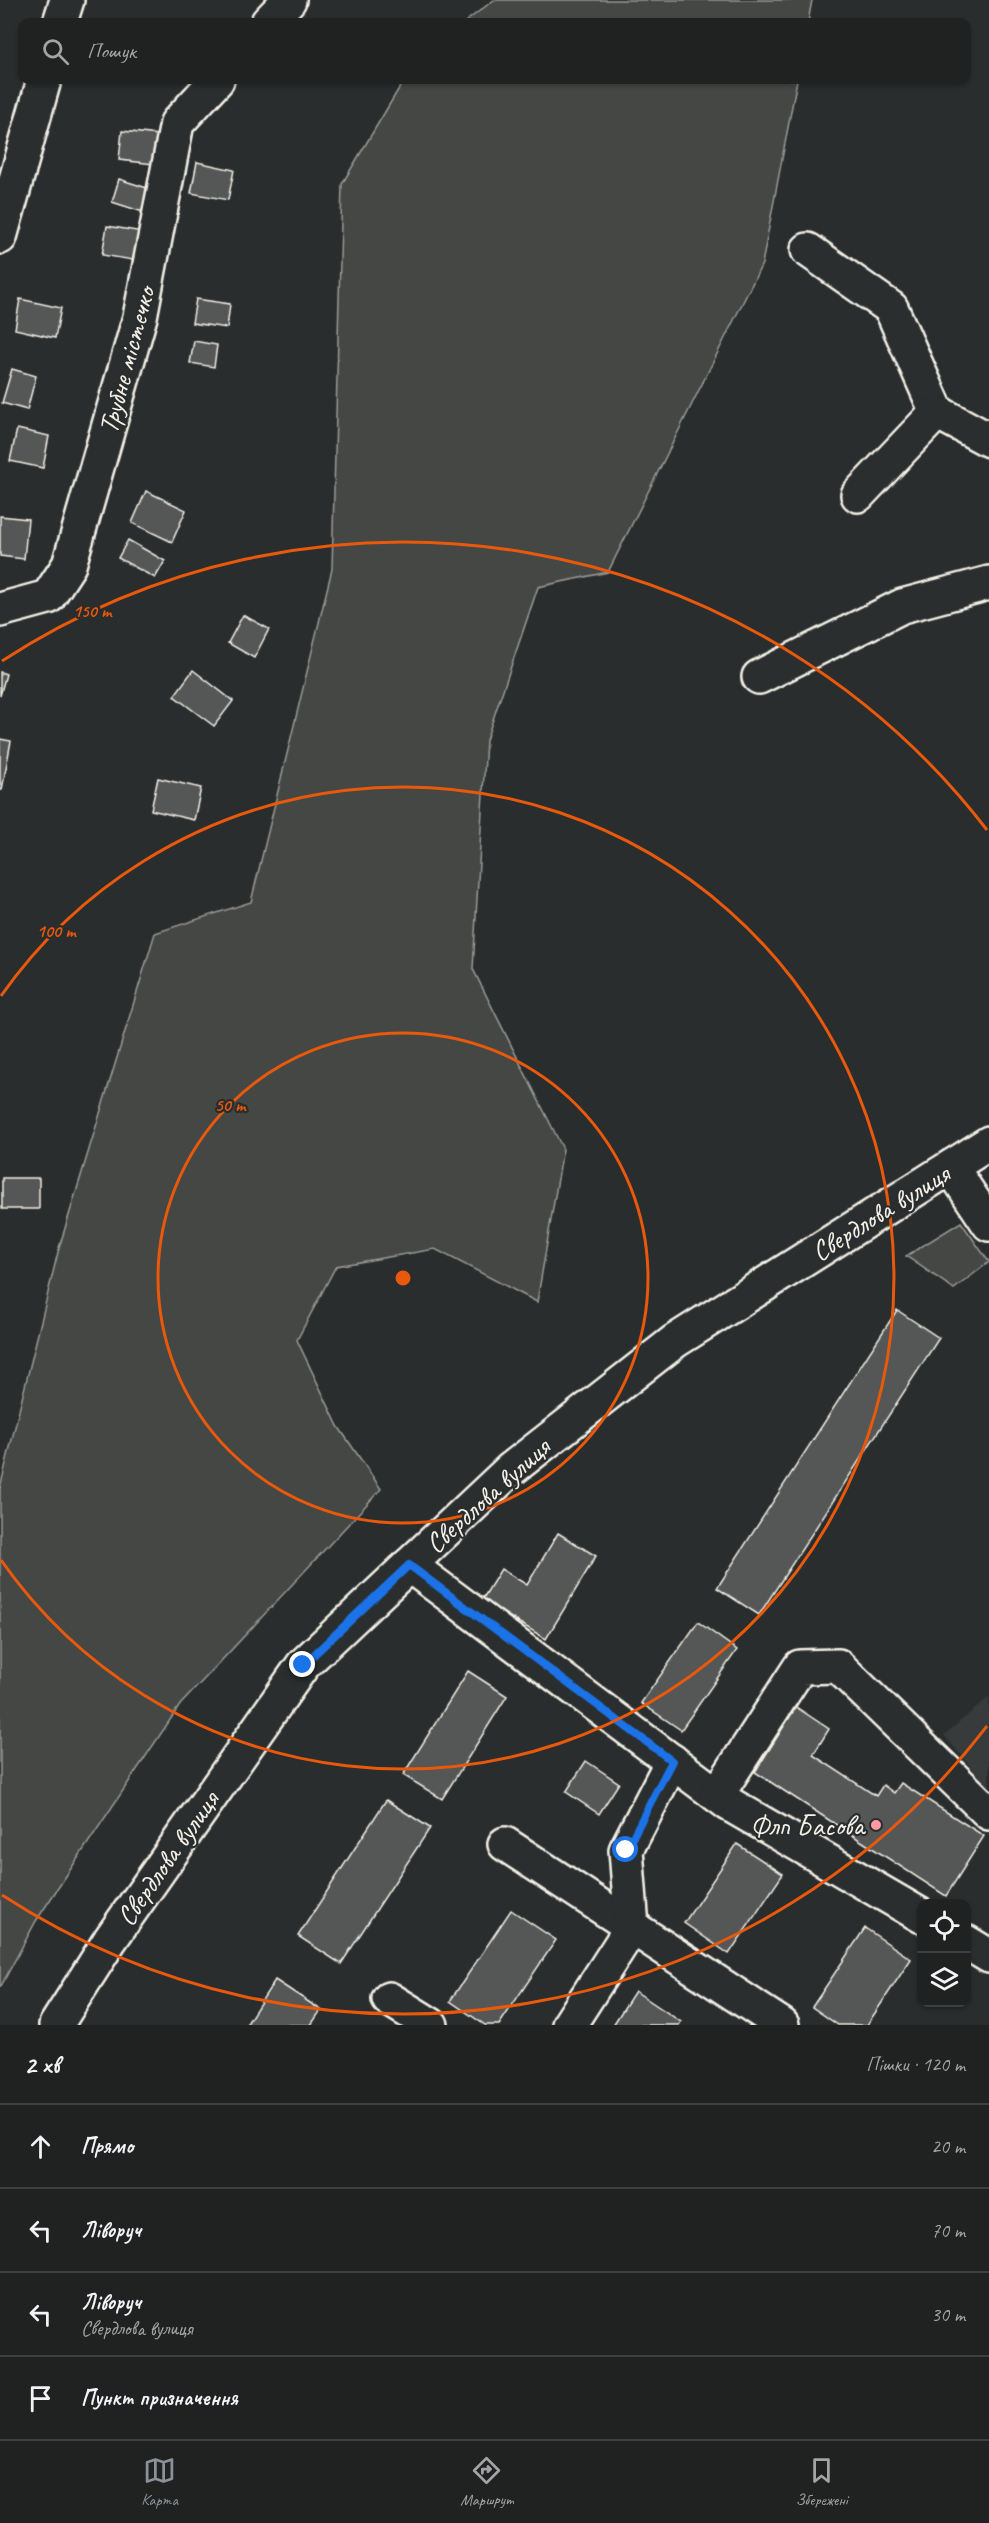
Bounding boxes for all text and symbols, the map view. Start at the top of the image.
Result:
search box [18,18,971,84]
icon: search [39,35,72,68]
text: Пошук [87,37,136,65]
street label: Трубне містечко [90,280,164,437]
text: 150 m [73,600,113,622]
text: 100 m [37,920,77,942]
text: 50 m [215,1094,247,1116]
street label: Свердлова вулиця [805,1155,958,1269]
centre of rings [393,1268,413,1288]
street label: Свердлова вулиця [418,1428,559,1561]
route end [289,1651,315,1677]
street label: Свердлова вулиця [108,1782,228,1932]
place label: Флп Басова [750,1808,867,1843]
marker: Флп Басова [869,1818,883,1832]
route start [612,1836,638,1862]
map controls [917,1899,971,2007]
button: locate [917,1899,971,1953]
button: layers [917,1953,971,2007]
text: 2 хв [24,2048,59,2081]
text: Пішки · 120 m [866,2052,965,2077]
icon: ahead [24,2130,57,2163]
text: Прямо [81,2132,133,2160]
text: 20 m [931,2134,965,2159]
icon: left [24,2214,57,2247]
text: Ліворуч [81,2216,141,2244]
text: 70 m [931,2218,965,2243]
text: Ліворуч [81,2288,141,2316]
icon: left [24,2298,57,2331]
text: 30 m [931,2302,965,2327]
text: Свердлова вулиця [81,2316,193,2341]
icon: arrive [24,2382,57,2415]
text: Пункт призначення [81,2384,238,2412]
tab: Карта [141,2454,178,2510]
tab: Маршрут [460,2454,513,2510]
tab: Збережені [796,2454,848,2510]

